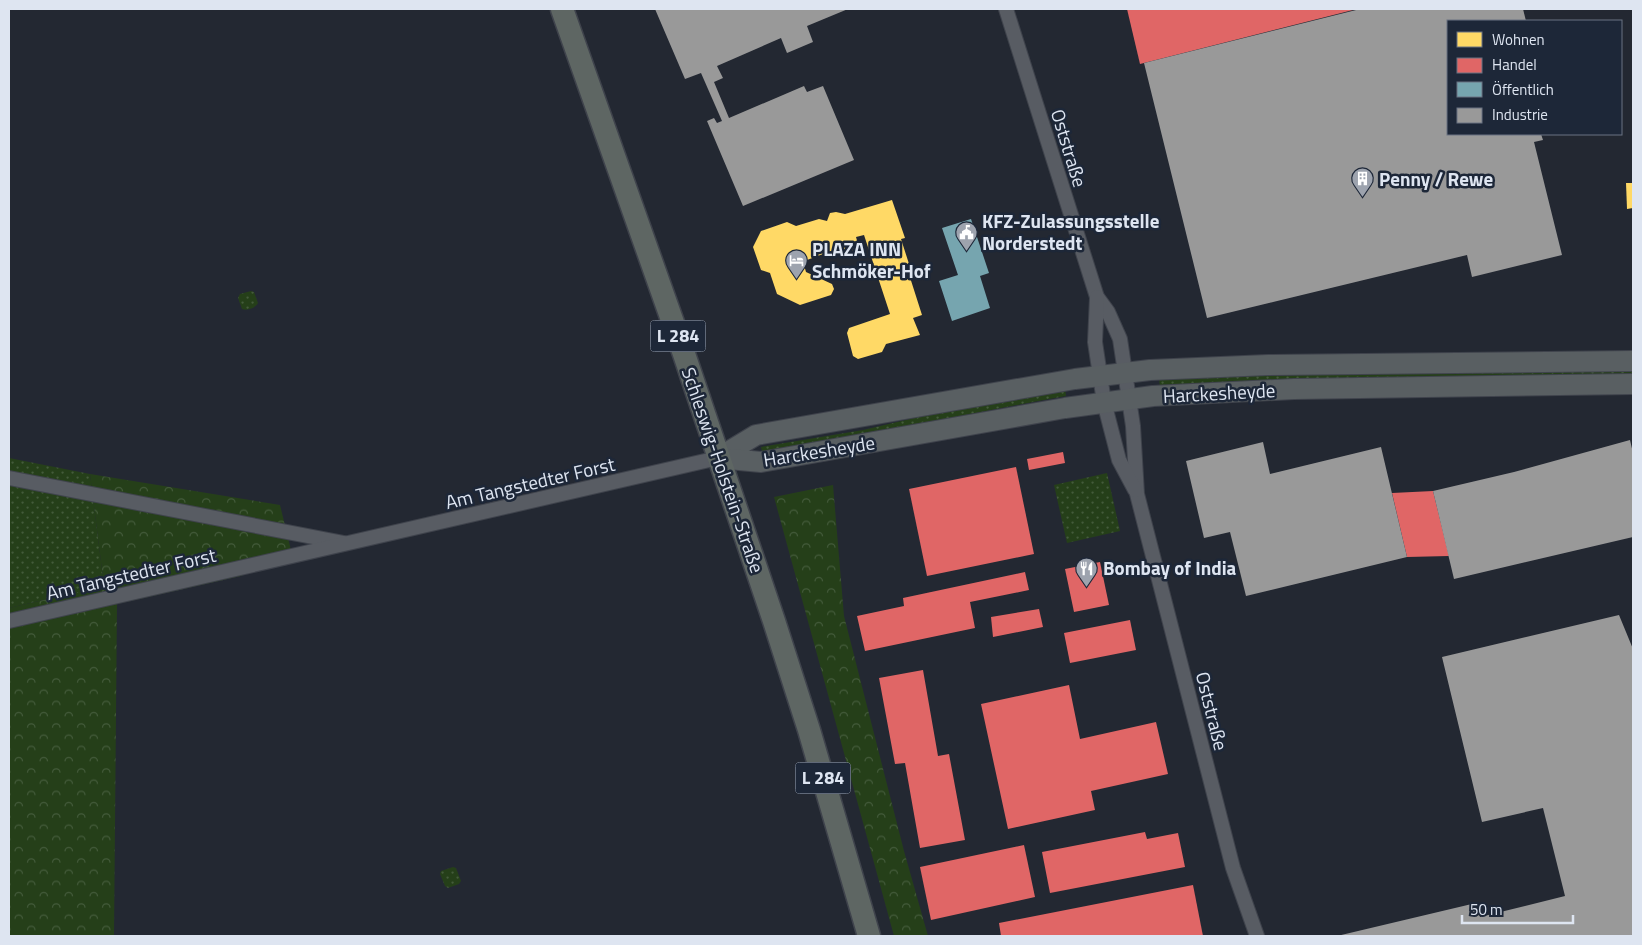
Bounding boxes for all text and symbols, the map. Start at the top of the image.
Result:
legend [1447,20,1622,135]
text: Wohnen [1492,28,1545,51]
text: Handel [1492,53,1537,76]
text: Öffentlich [1492,78,1554,101]
text: Industrie [1492,103,1548,126]
street label: Oststraße [1044,105,1095,190]
place label: Penny / Rewe [1379,164,1494,193]
building icon: Penny / Rewe [1351,167,1375,198]
place label: KFZ-Zulassungsstelle Norderstedt [982,206,1160,257]
public building icon: KFZ-Zulassungsstelle Norderstedt [954,220,978,251]
place label: PLAZA INN Schmöker-Hof [812,234,931,285]
hotel icon: PLAZA INN Schmöker-Hof [784,248,808,279]
road number: L 284 [650,321,706,352]
street label: Schleswig-Holstein-Straße [675,363,772,577]
street label: Harckesheyde [1162,375,1276,410]
street label: Harckesheyde [761,427,877,474]
street label: Am Tangstedter Forst [442,449,618,516]
street label: Am Tangstedter Forst [43,540,219,607]
place label: Bombay of India [1103,553,1237,582]
restaurant icon: Bombay of India [1075,556,1099,587]
street label: Oststraße [1189,668,1236,753]
road number: L 284 [796,762,850,794]
scale bar [1462,892,1573,924]
text: 50 m [1470,898,1503,921]

